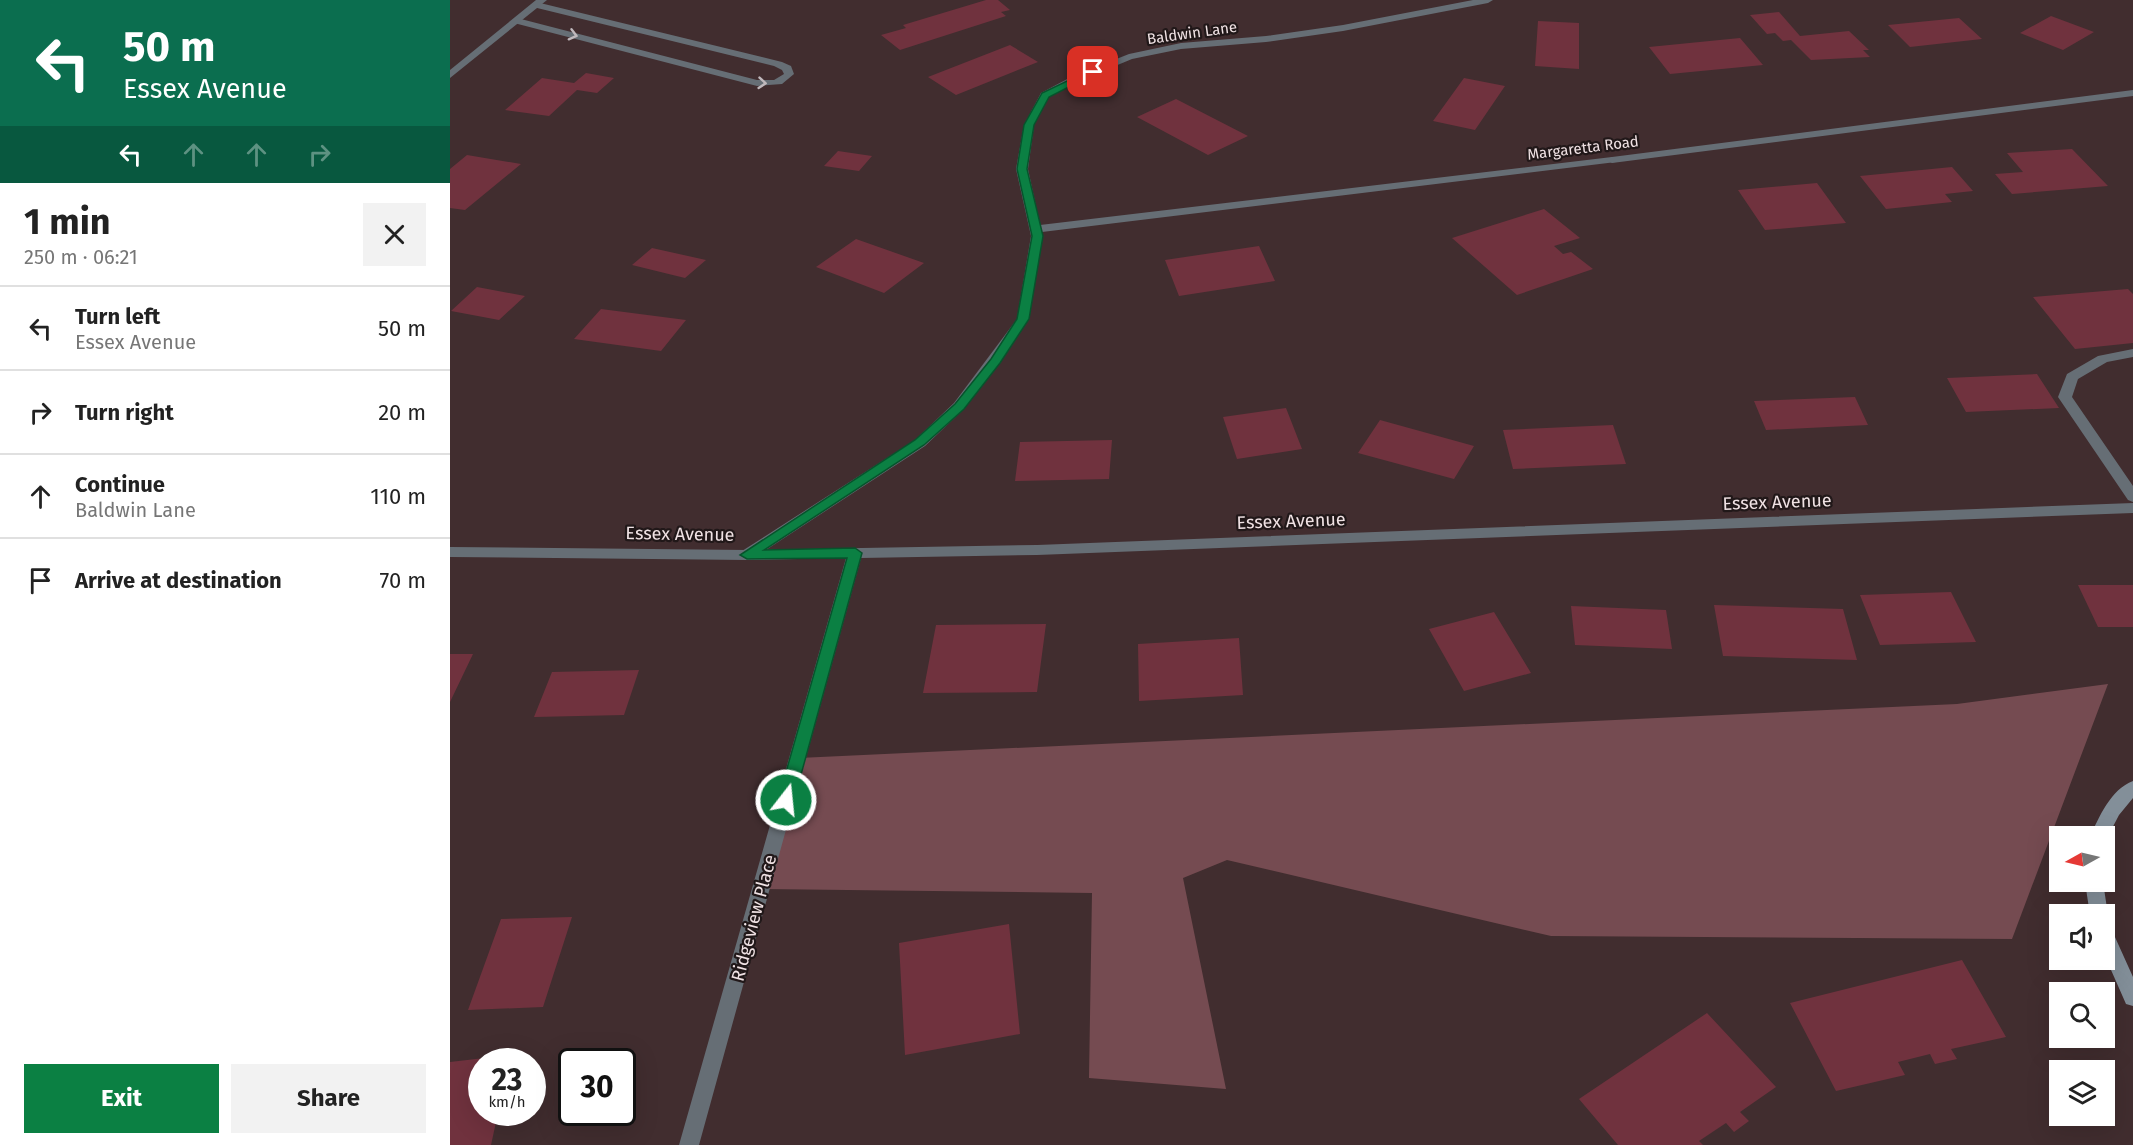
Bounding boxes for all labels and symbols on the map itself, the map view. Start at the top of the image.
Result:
street label: Baldwin Lane [1146,18,1238,48]
one-way arrow [568,28,578,41]
pin [1067,46,1118,97]
one-way arrow [758,76,767,89]
street label: Margaretta Road [1526,132,1640,164]
street label: Essex Avenue [1722,489,1832,515]
street label: Essex Avenue [1236,508,1346,534]
street label: Essex Avenue [625,522,735,546]
position arrow [754,768,818,832]
north arrow [2049,826,2115,892]
street label: Ridgeview Place [727,852,781,984]
speed limit sign: 30 [558,1048,636,1126]

